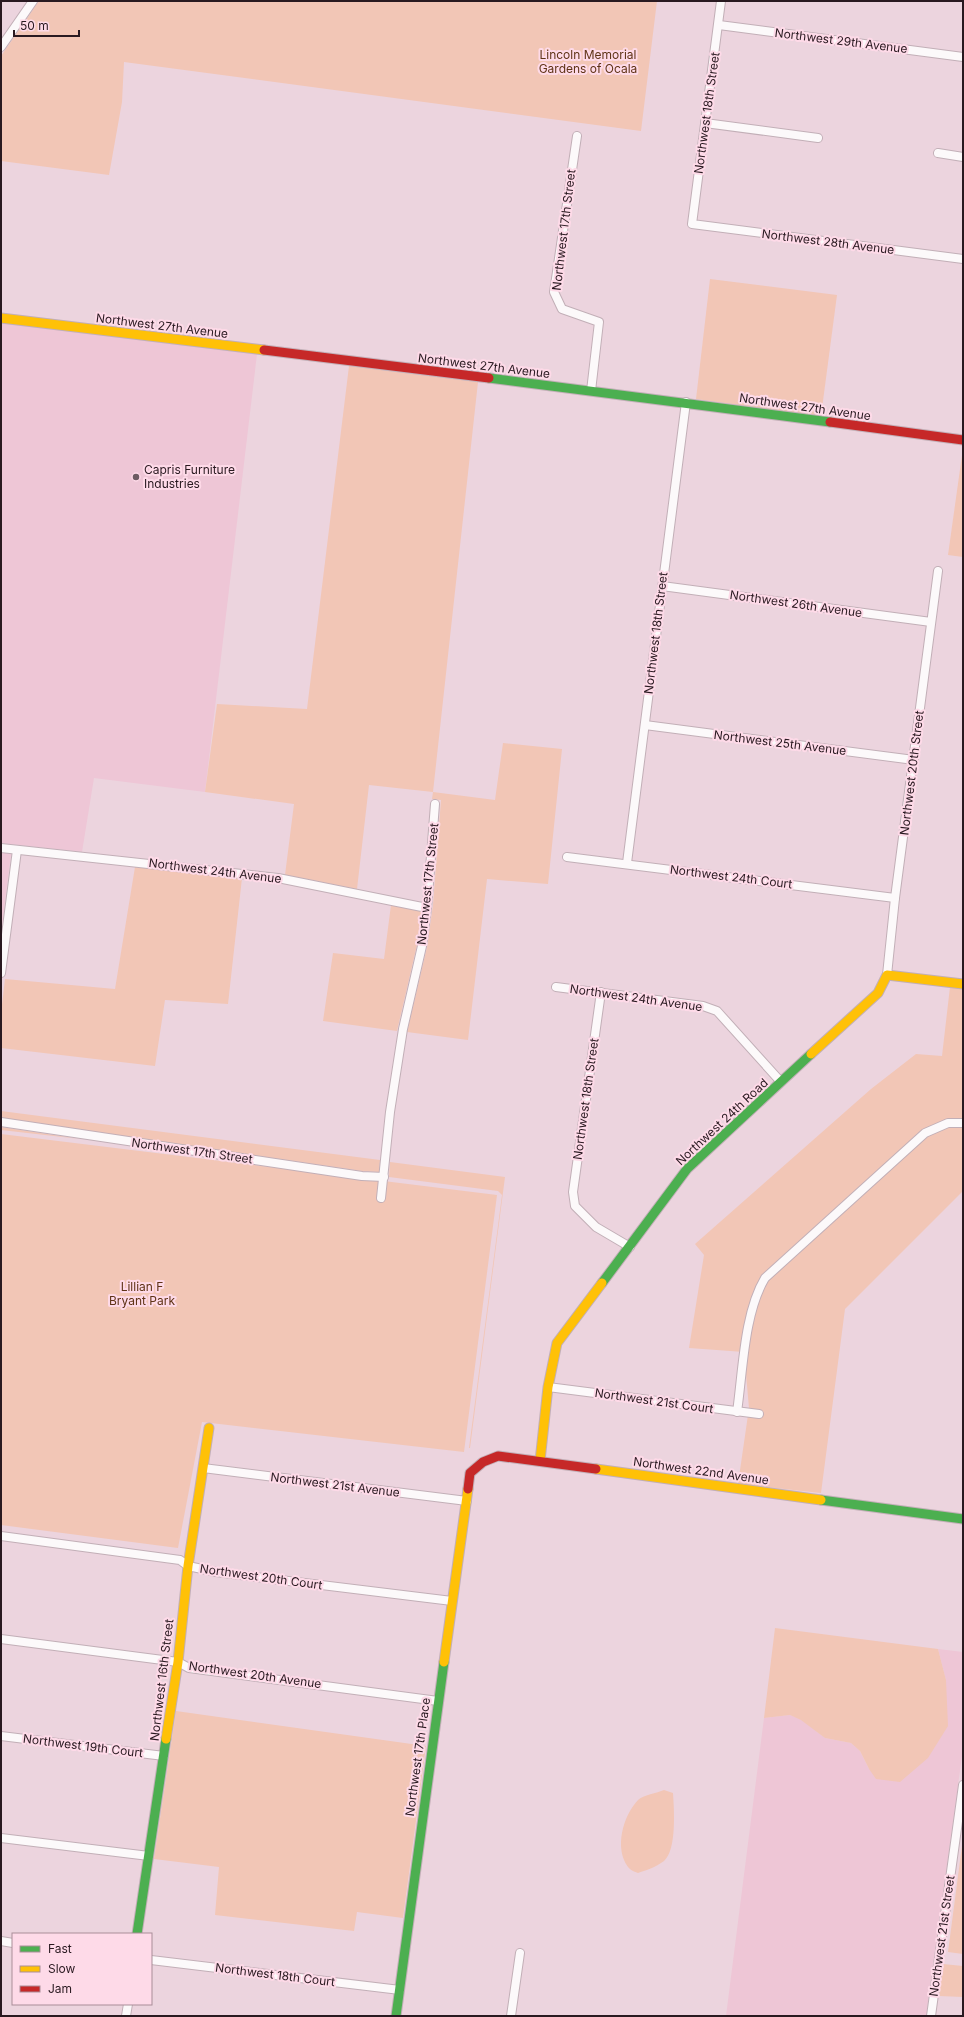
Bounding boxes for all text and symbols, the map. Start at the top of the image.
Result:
scale bar [14,12,79,38]
text: 50 m [20,18,49,33]
street label: Northwest 29th Avenue [774,25,908,56]
park label: Lincoln Memorial Gardens of Ocala [539,47,637,76]
street label: Northwest 18th Street [691,51,722,175]
street label: Northwest 17th Street [549,168,578,291]
street label: Northwest 28th Avenue [761,226,895,257]
street label: Northwest 27th Avenue [95,310,229,341]
street label: Northwest 27th Avenue [417,350,551,381]
street label: Northwest 27th Avenue [738,390,872,423]
place label: Capris Furniture Industries [144,462,235,491]
marker: Capris Furniture Industries [131,472,141,482]
street label: Northwest 18th Street [641,571,670,695]
street label: Northwest 26th Avenue [729,587,863,620]
street label: Northwest 20th Street [896,710,927,836]
street label: Northwest 25th Avenue [713,727,847,758]
street label: Northwest 17th Street [414,822,441,945]
street label: Northwest 24th Avenue [148,855,282,886]
street label: Northwest 24th Court [669,862,793,891]
street label: Northwest 24th Avenue [569,981,703,1014]
street label: Northwest 18th Street [570,1037,601,1161]
street label: Northwest 24th Road [673,1075,771,1168]
street label: Northwest 17th Street [131,1135,254,1166]
park label: Lillian F Bryant Park [109,1279,175,1308]
street label: Northwest 21st Court [594,1385,714,1416]
street label: Northwest 22nd Avenue [632,1454,770,1487]
street label: Northwest 21st Avenue [270,1469,401,1500]
street label: Northwest 20th Court [199,1560,323,1593]
street label: Northwest 16th Street [147,1618,176,1742]
street label: Northwest 20th Avenue [188,1658,322,1691]
street label: Northwest 17th Place [402,1697,433,1817]
street label: Northwest 19th Court [22,1731,144,1760]
street label: Northwest 21st Street [926,1874,957,1997]
legend [12,1933,152,2005]
text: Fast [48,1941,72,1956]
street label: Northwest 18th Court [214,1960,336,1989]
text: Slow [48,1961,76,1976]
text: Jam [48,1981,72,1996]

